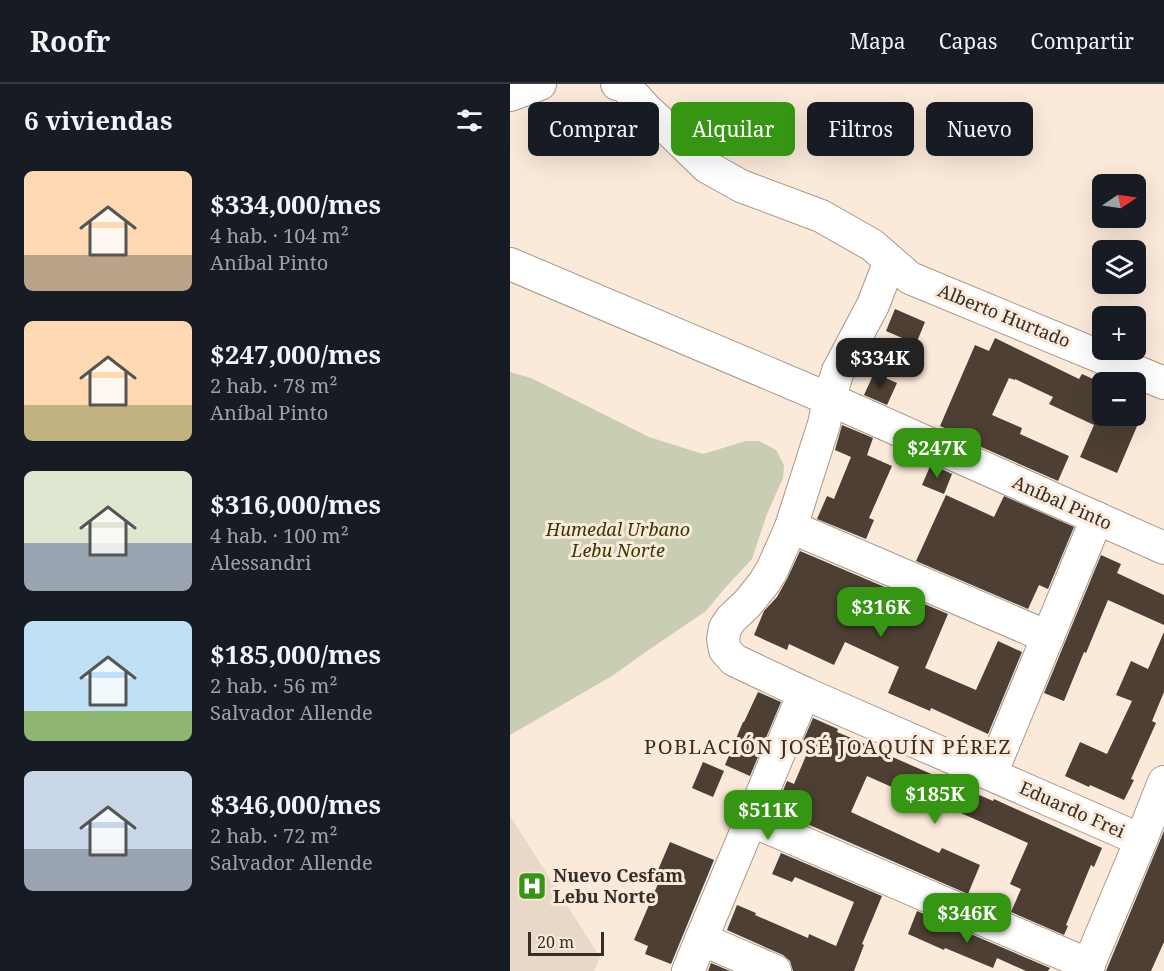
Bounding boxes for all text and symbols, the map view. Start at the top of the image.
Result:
text: Roofr [30,22,110,60]
text: Mapa [849,27,906,55]
text: Capas [939,27,998,55]
text: Compartir [1031,27,1134,55]
text: 6 viviendas [24,102,172,138]
chip: Comprar [528,102,659,156]
chip: Alquilar [671,102,795,156]
chip: Filtros [807,102,914,156]
chip: Nuevo [926,102,1033,156]
icon: filters [453,104,486,137]
north arrow [1092,174,1146,228]
map controls [1092,174,1146,426]
text: $334,000/mes [210,186,381,222]
icon: home [72,195,144,267]
text: 4 hab. · 104 m² [210,222,349,249]
button: layers [1092,240,1146,294]
text: Aníbal Pinto [210,249,328,276]
street label: Alberto Hurtado [935,278,1074,353]
button: + [1092,306,1146,360]
text: $247,000/mes [210,336,381,372]
pin: $334K [838,338,922,389]
text: $334K [850,344,910,371]
icon: home [72,345,144,417]
text: 2 hab. · 78 m² [210,372,337,399]
button: − [1092,372,1146,426]
text: Aníbal Pinto [210,399,328,426]
pin: $247K [895,428,979,479]
text: $247K [907,434,967,461]
street label: Aníbal Pinto [1009,469,1116,535]
text: $316,000/mes [210,486,381,522]
icon: home [72,495,144,567]
park label: Humedal Urbano Lebu Norte [545,517,690,562]
text: 4 hab. · 100 m² [210,522,349,549]
text: Alessandri [210,549,311,576]
pin: $316K [839,587,923,638]
text: $316K [851,593,911,620]
text: $185,000/mes [210,636,381,672]
icon: home [72,645,144,717]
text: 2 hab. · 56 m² [210,672,337,699]
text: Salvador Allende [210,699,373,726]
district label: POBLACIÓN JOSÉ JOAQUÍN PÉREZ [644,733,1012,760]
pin: $185K [893,774,977,825]
street label: Eduardo Frei [1016,775,1129,843]
text: $185K [905,780,965,807]
text: $346,000/mes [210,786,381,822]
pin: $511K [726,790,810,841]
icon: home [72,795,144,867]
text: $511K [738,796,798,823]
text: 2 hab. · 72 m² [210,822,337,849]
text: Salvador Allende [210,849,373,876]
place label: Nuevo Cesfam Lebu Norte [553,863,683,908]
hospital icon: Nuevo Cesfam Lebu Norte [516,870,548,902]
pin: $346K [925,893,1009,944]
text: $346K [937,899,997,926]
scale bar [528,929,604,956]
text: 20 m [537,931,574,953]

